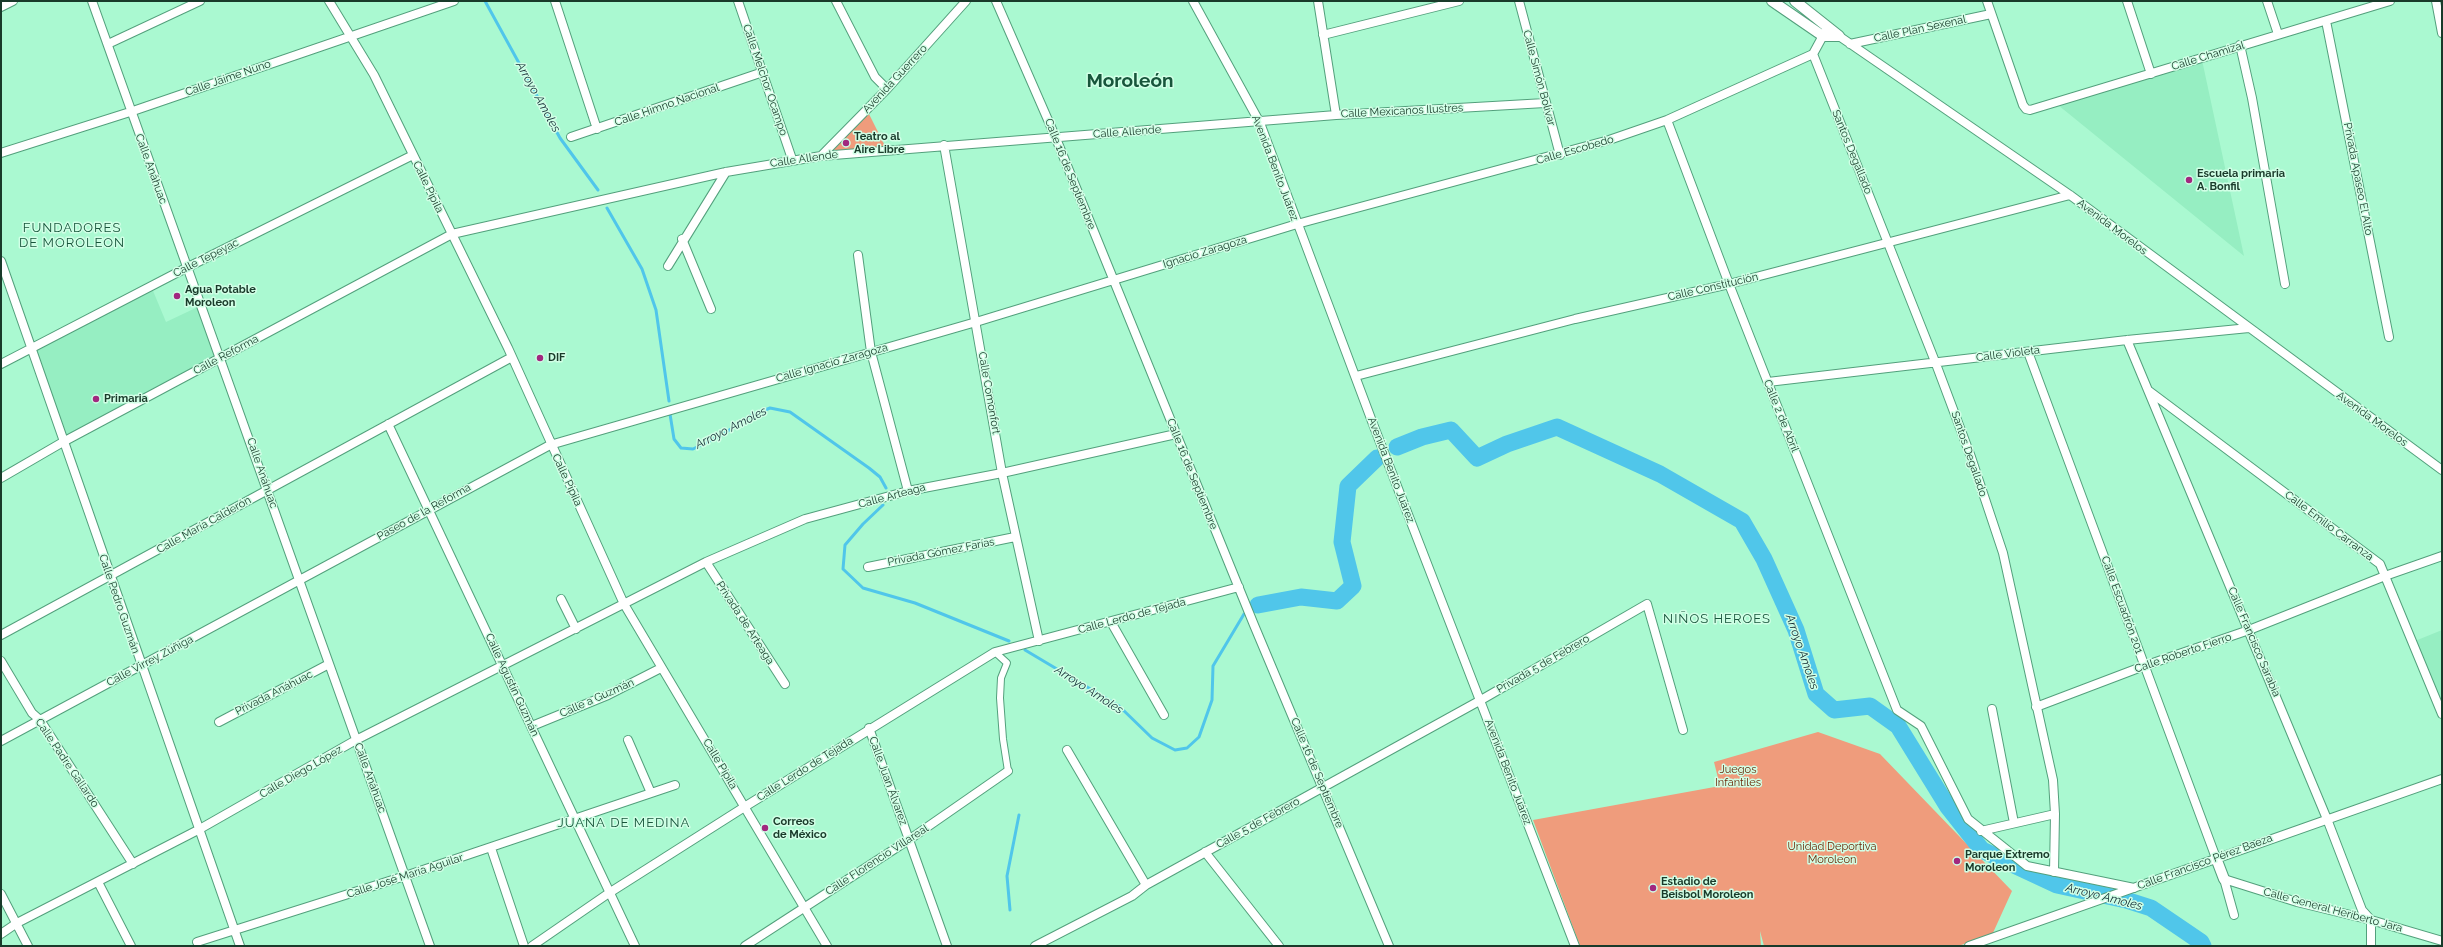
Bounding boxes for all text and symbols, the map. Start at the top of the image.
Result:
street label: Calle Plan Sexenal [1873,13,1967,45]
street label: Calle Melchor Ocampo [740,22,790,138]
street label: Calle Simón Bolívar [1520,29,1558,127]
street label: Calle Chamizal [2170,39,2246,73]
street label: Avenida Guerrero [860,42,930,116]
street label: Calle Jaime Nuno [183,57,273,99]
water label: Arroyo Amoles [513,59,563,135]
district label: Moroleón [1087,70,1173,92]
street label: Calle Himno Nacional [613,81,721,129]
street label: Calle Mexicanos Ilustres [1341,101,1463,121]
street label: Santos Degallado [1829,108,1875,196]
street label: Avenida Benito Juárez [1249,113,1301,223]
street label: Calle 16 de Septiembre [1042,117,1098,231]
street label: Privada Apaseo El Alto [2341,121,2375,237]
street label: Calle Allende [1092,123,1162,141]
place label: Teatro al Aire Libre [854,130,905,156]
street label: Calle Anáhuac [132,132,170,206]
street label: Calle Escobedo [1535,133,1615,167]
marker: Teatro al Aire Libre [841,138,851,148]
street label: Calle Allende [769,148,839,170]
street label: Calle Pípila [410,159,446,215]
place label: Escuela primaria A. Bonfil [2197,167,2285,193]
marker: Escuela primaria A. Bonfil [2184,175,2194,185]
street label: Avenida Morelos [2074,196,2150,258]
district label: FUNDADORES DE MOROLEON [19,220,125,251]
street label: Ignacio Zaragoza [1161,233,1249,271]
street label: Calle Tepeyac [171,236,241,280]
street label: Calle Constitución [1667,270,1759,304]
place label: Agua Potable Moroleon [185,283,256,309]
marker: Agua Potable Moroleon [172,291,182,301]
street label: Calle Reforma [191,332,261,378]
street label: Calle Ignacio Zaragoza [775,341,889,385]
street label: Calle Violeta [1975,344,2041,364]
place label: DIF [548,351,565,365]
street label: Calle Comonfort [975,351,1003,435]
marker: DIF [535,353,545,363]
street label: Calle 2 de Abril [1760,378,1802,454]
street label: Avenida Morelos [2334,389,2410,449]
place label: Primaria [104,392,148,406]
marker: Primaria [91,394,101,404]
water label: Arroyo Amoles [693,404,769,452]
street label: Santos Degallado [1948,409,1990,499]
street label: Avenida Benito Juárez [1365,415,1417,525]
street label: Calle 16 de Septiembre [1164,417,1220,531]
street label: Calle Anáhuac [244,436,280,510]
street label: Calle Pípila [549,452,585,508]
street label: Paseo de la Reforma [375,481,473,543]
street label: Calle Arteaga [857,481,927,511]
street label: Calle Emilio Carranza [2282,488,2376,564]
street label: Calle María Calderón [154,494,254,556]
street label: Privada Gómez Farías [886,535,996,569]
street label: Calle Pedro Guzmán [96,553,142,655]
street label: Calle Escuadrón 201 [2098,554,2146,656]
street label: Privada de Arteaga [713,579,777,667]
street label: Calle Francisco Sarabia [2225,585,2283,699]
street label: Calle Lerdo de Tejada [1077,595,1187,637]
district label: NIÑOS HEROES [1663,611,1771,627]
water label: Arroyo Amoles [1782,613,1822,691]
street label: Calle Roberto Fierro [2133,630,2233,676]
street label: Calle Agustín Guzmán [482,631,542,739]
street label: Privada 5 de Febrero [1494,632,1592,696]
street label: Calle Virrey Zúñiga [104,633,196,689]
water label: Arroyo Amoles [1052,663,1126,717]
street label: Privada Anáhuac [233,668,315,718]
street label: Calle a Guzmán [558,676,636,720]
street label: Calle Padre Gallardo [32,716,102,810]
street label: Calle 16 de Septiembre [1288,716,1346,830]
street label: Avenida Benito Juárez [1482,717,1534,827]
street label: Calle Lerdo de Tejada [755,734,855,804]
street label: Calle Juan Álvarez [866,735,910,827]
street label: Calle Pípila [700,737,740,791]
street label: Calle Anáhuac [351,741,389,815]
street label: Calle Diego López [257,743,345,801]
park label: Juegos Infantiles [1715,763,1761,789]
street label: Calle 5 de Febrero [1214,795,1302,851]
district label: JUANA DE MEDINA [558,815,690,831]
place label: Correos de México [773,815,827,841]
street label: Calle Florencio Villareal [823,822,931,898]
marker: Correos de México [760,823,770,833]
street label: Calle Francisco Pérez Baeza [2136,831,2274,893]
park label: Unidad Deportiva Moroleon [1788,840,1876,866]
place label: Parque Extremo Moroleon [1965,848,2050,874]
street label: Calle José María Aguilar [345,851,465,901]
marker: Parque Extremo Moroleon [1952,856,1962,866]
place label: Estadio de Beisbol Moroleon [1661,875,1753,901]
water label: Arroyo Amoles [2064,881,2144,913]
marker: Estadio de Beisbol Moroleon [1648,883,1658,893]
street label: Calle General Heriberto Jara [2262,885,2404,935]

